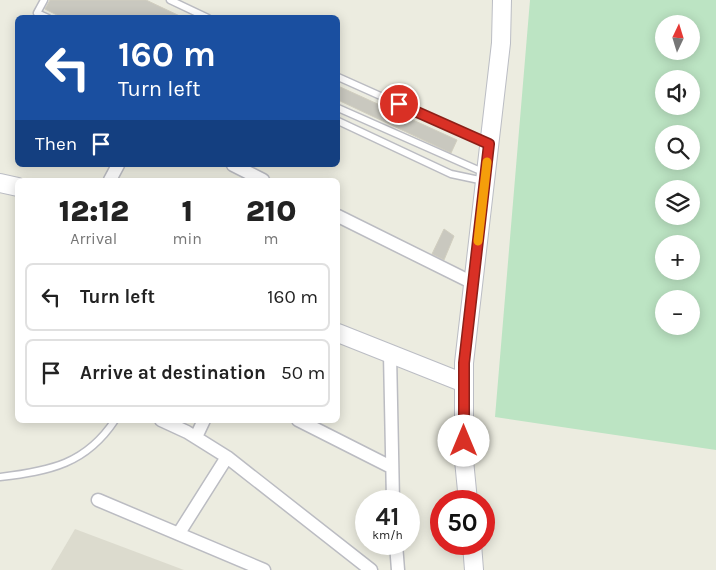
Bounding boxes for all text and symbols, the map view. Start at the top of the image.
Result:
north arrow [655,15,700,60]
map controls [655,15,700,335]
text: 160 m [118,34,216,75]
icon: left [35,35,100,100]
button: sound [655,70,700,115]
text: Turn left [118,76,201,102]
pin [378,83,420,125]
icon: arrive [385,90,413,118]
button: search [655,125,700,170]
icon: arrive [87,130,115,158]
text: Then [35,133,77,155]
button: layers [655,180,700,225]
text: 12:12 [59,193,129,229]
text: 1 [182,193,193,229]
text: 210 [246,193,296,229]
text: Arrival [70,229,117,248]
text: min [173,229,202,248]
text: m [264,229,278,248]
button: + [655,235,700,280]
icon: left [37,283,65,311]
text: Turn left [80,286,155,308]
text: 160 m [267,286,318,308]
button: − [655,290,700,335]
icon: arrive [37,359,65,387]
text: Arrive at destination [80,362,266,384]
text: 50 m [281,362,325,384]
position arrow [437,414,489,466]
speed limit sign: 50 [430,490,495,555]
text: 41 [376,502,399,531]
text: km/h [372,528,403,542]

